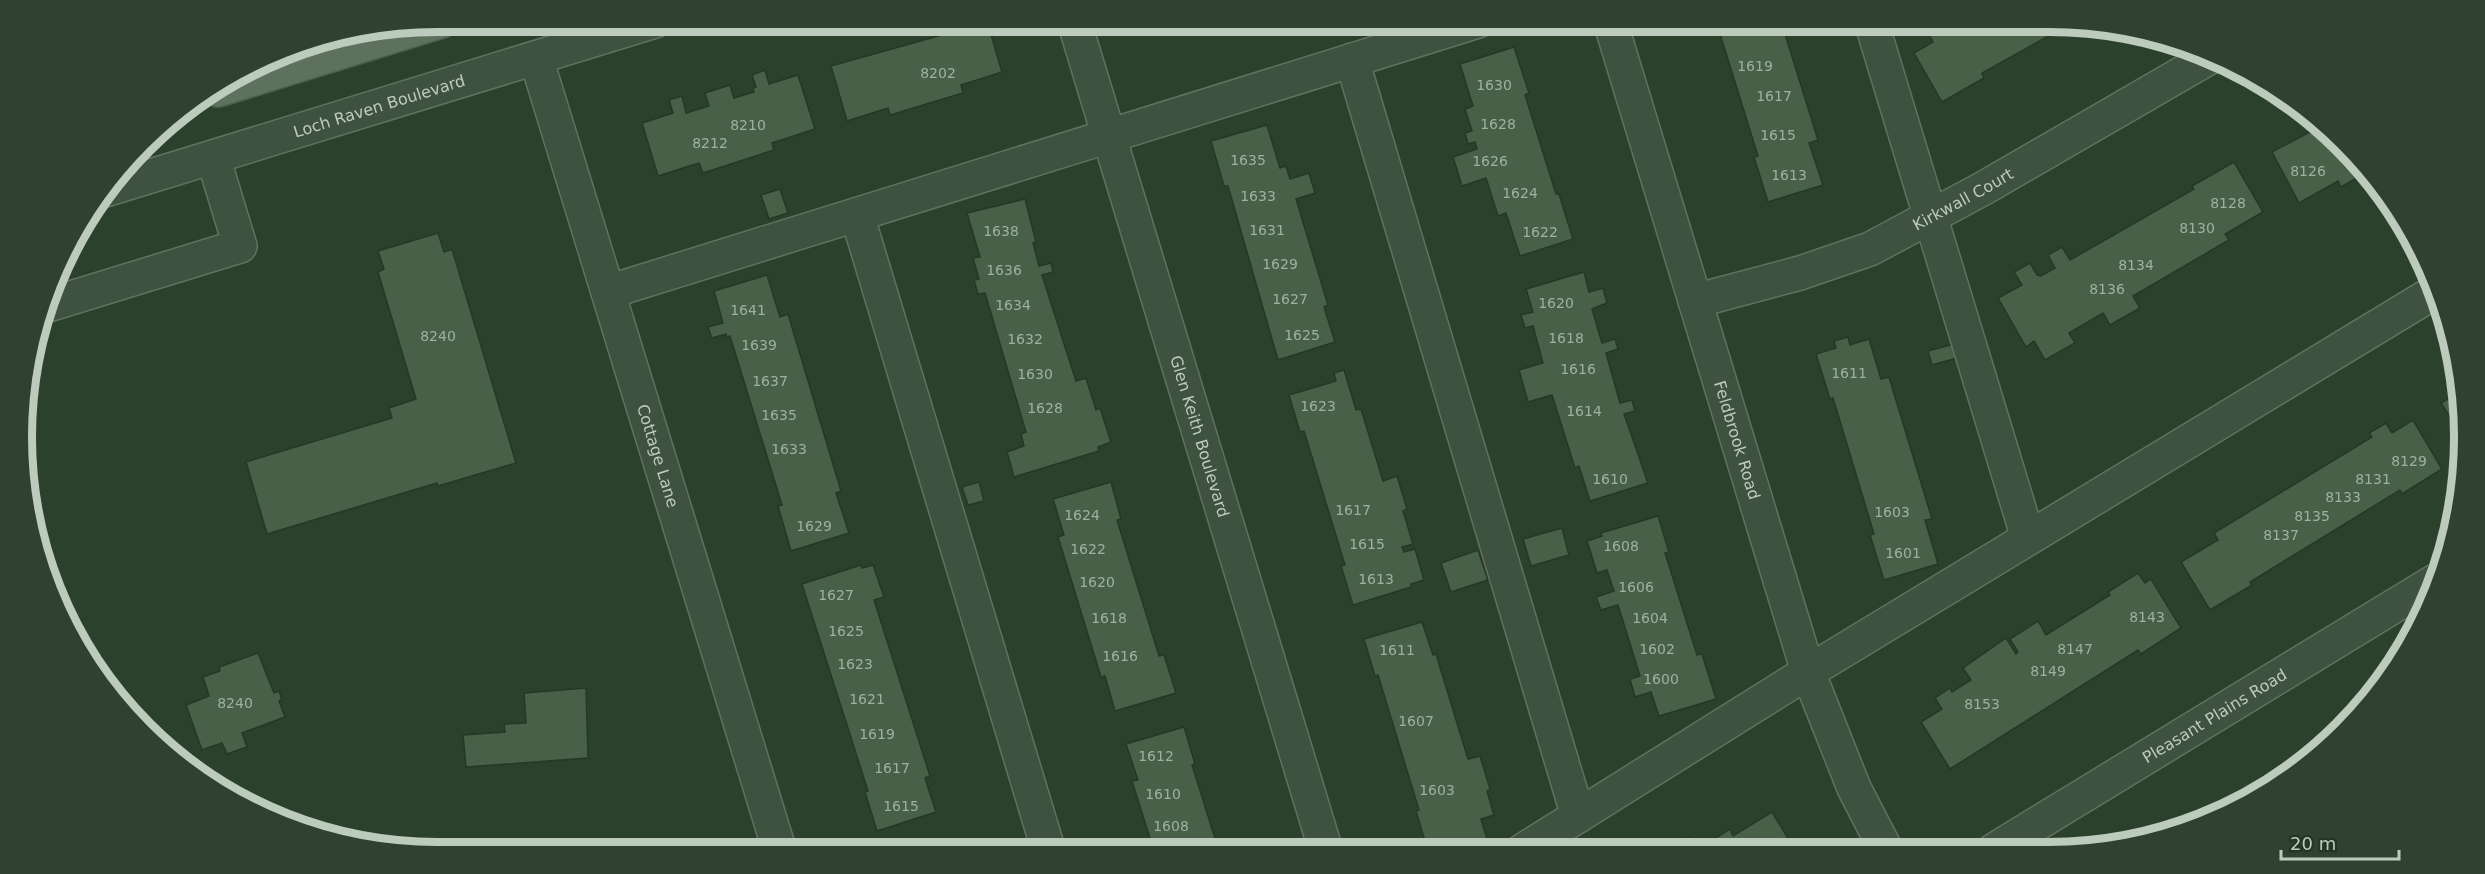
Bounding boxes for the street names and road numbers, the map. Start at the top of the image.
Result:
street label: Loch Raven Boulevard [291,70,467,141]
street label: Kirkwall Court [1909,164,2016,234]
street label: Glen Keith Boulevard [1167,353,1234,520]
street label: Feldbrook Road [1710,378,1764,502]
street label: Cottage Lane [633,402,683,510]
street label: Pleasant Plains Road [2139,664,2290,767]

